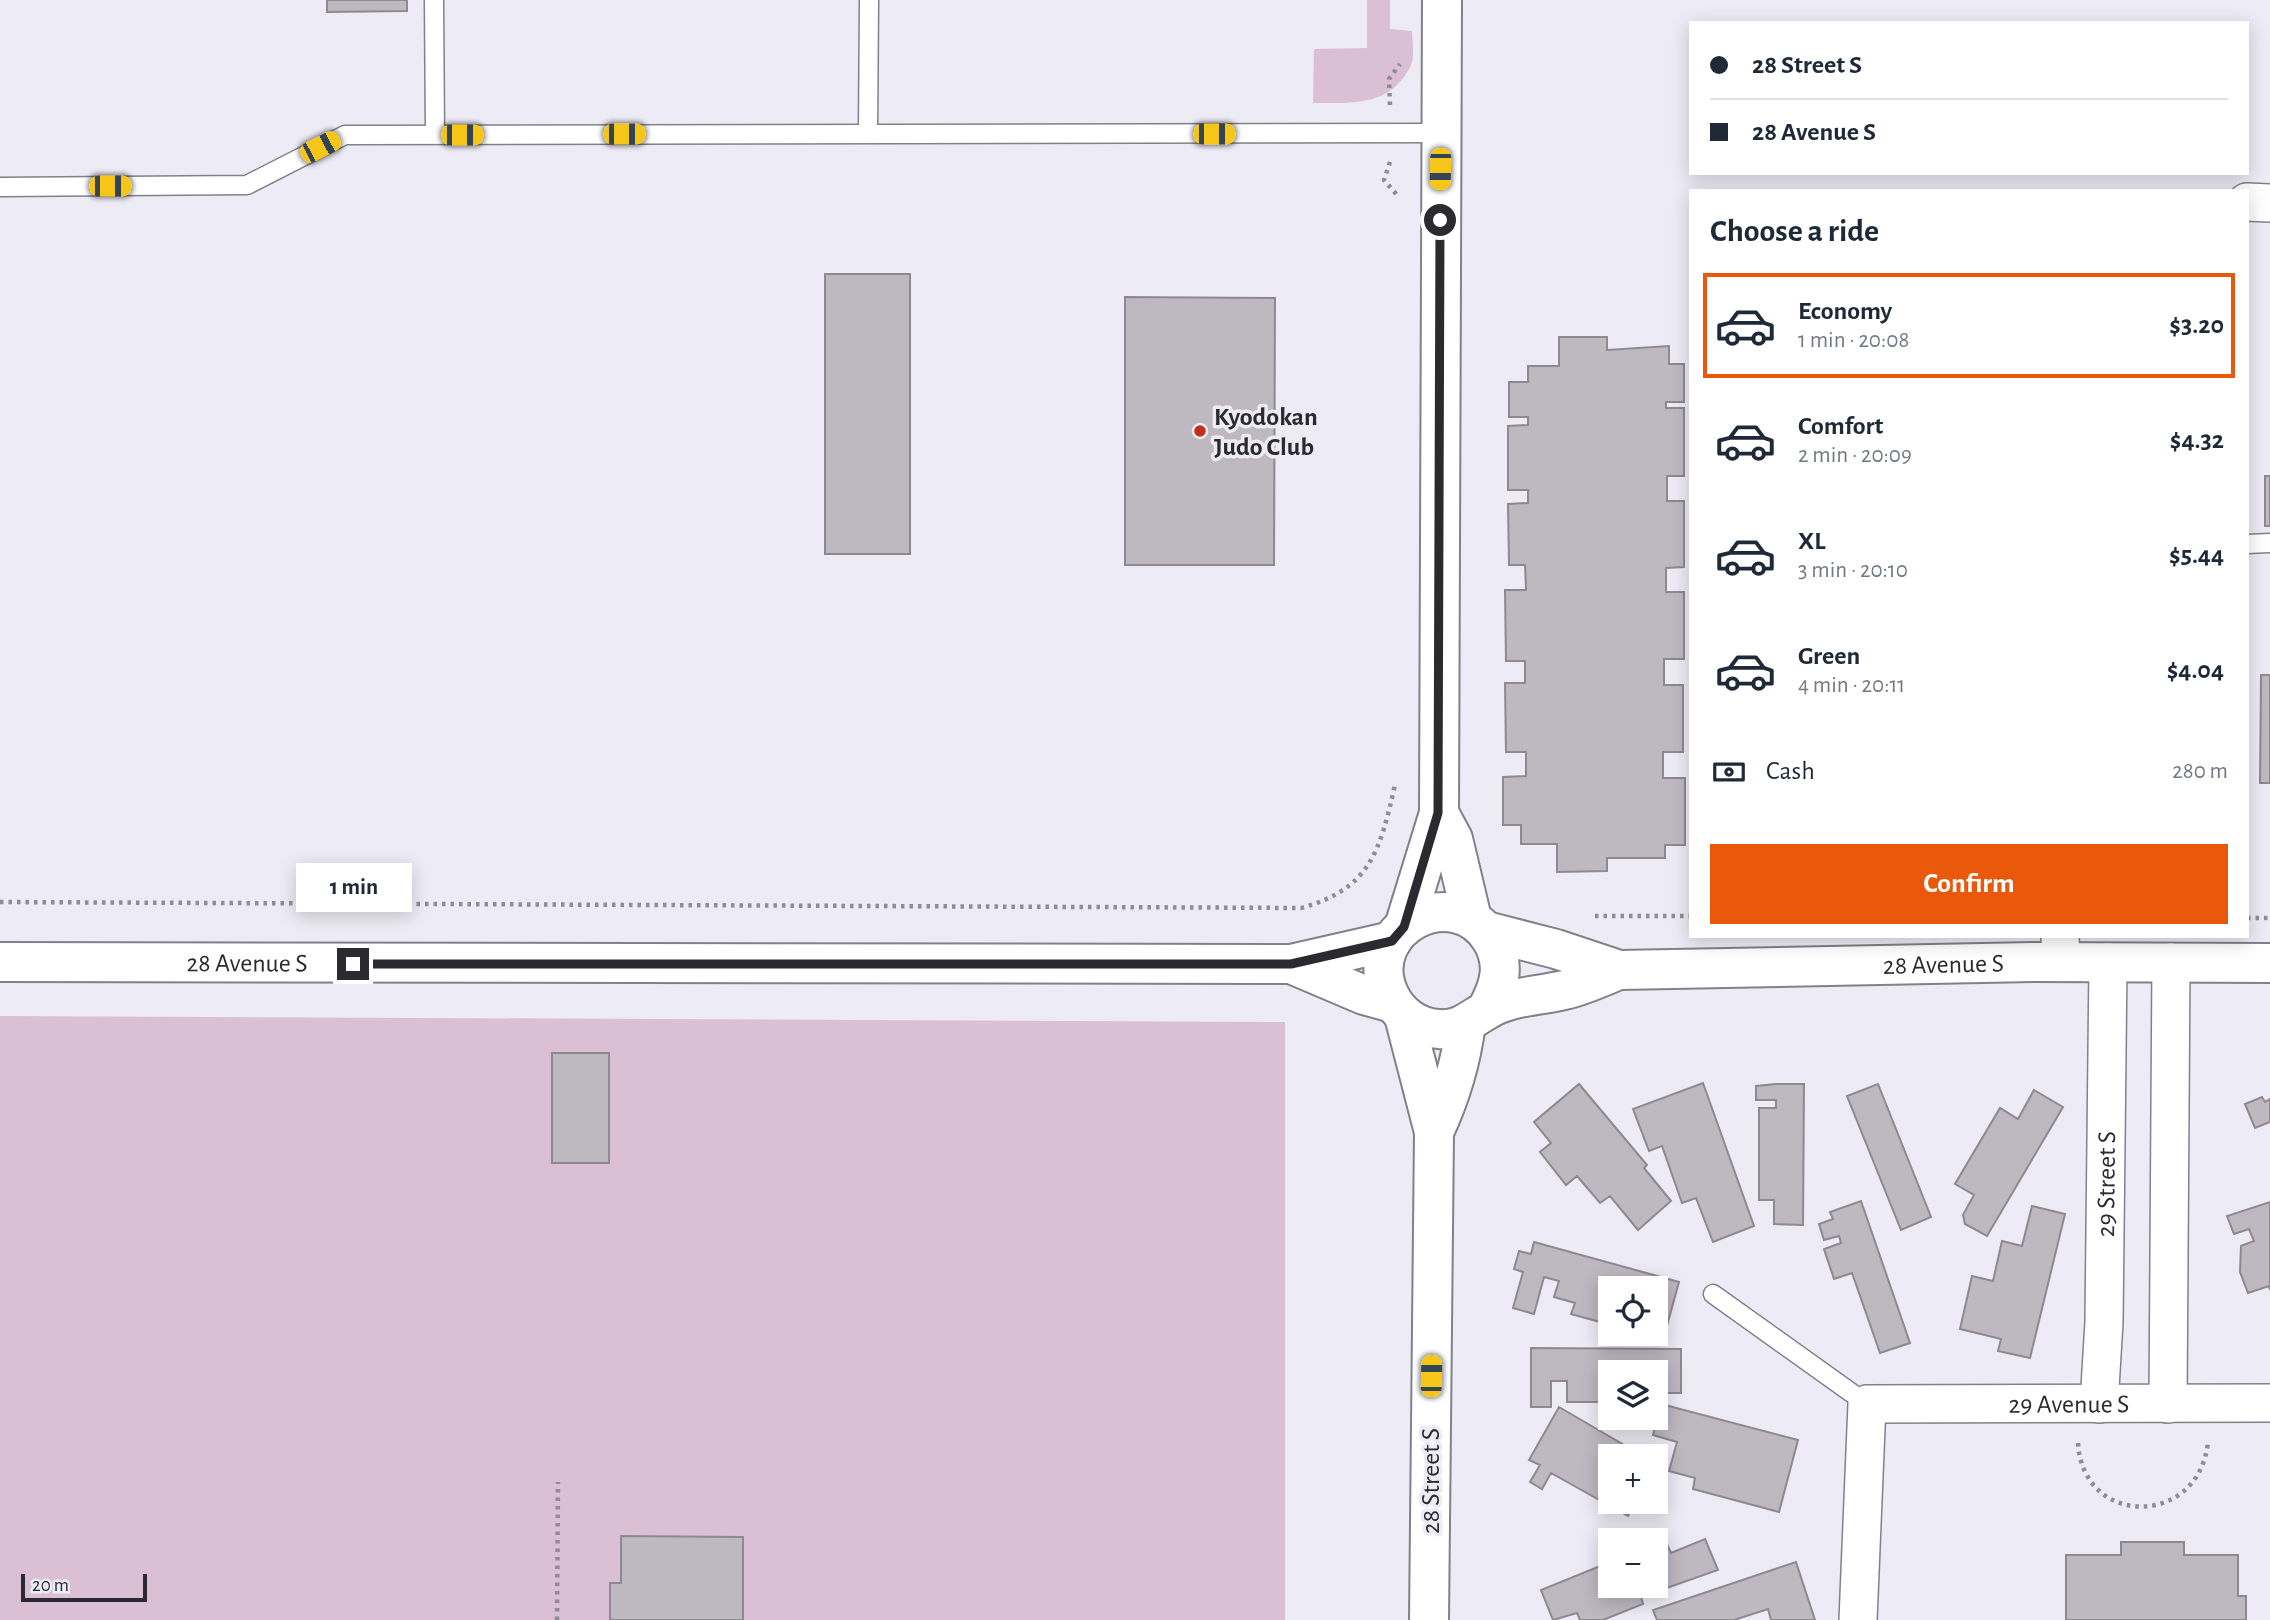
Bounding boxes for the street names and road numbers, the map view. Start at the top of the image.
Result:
street label: 28 Avenue S [187,950,307,976]
street label: 28 Avenue S [1883,951,2004,979]
street label: 29 Street S [2093,1131,2120,1237]
street label: 29 Avenue S [2008,1391,2129,1418]
street label: 28 Street S [1418,1428,1444,1534]

